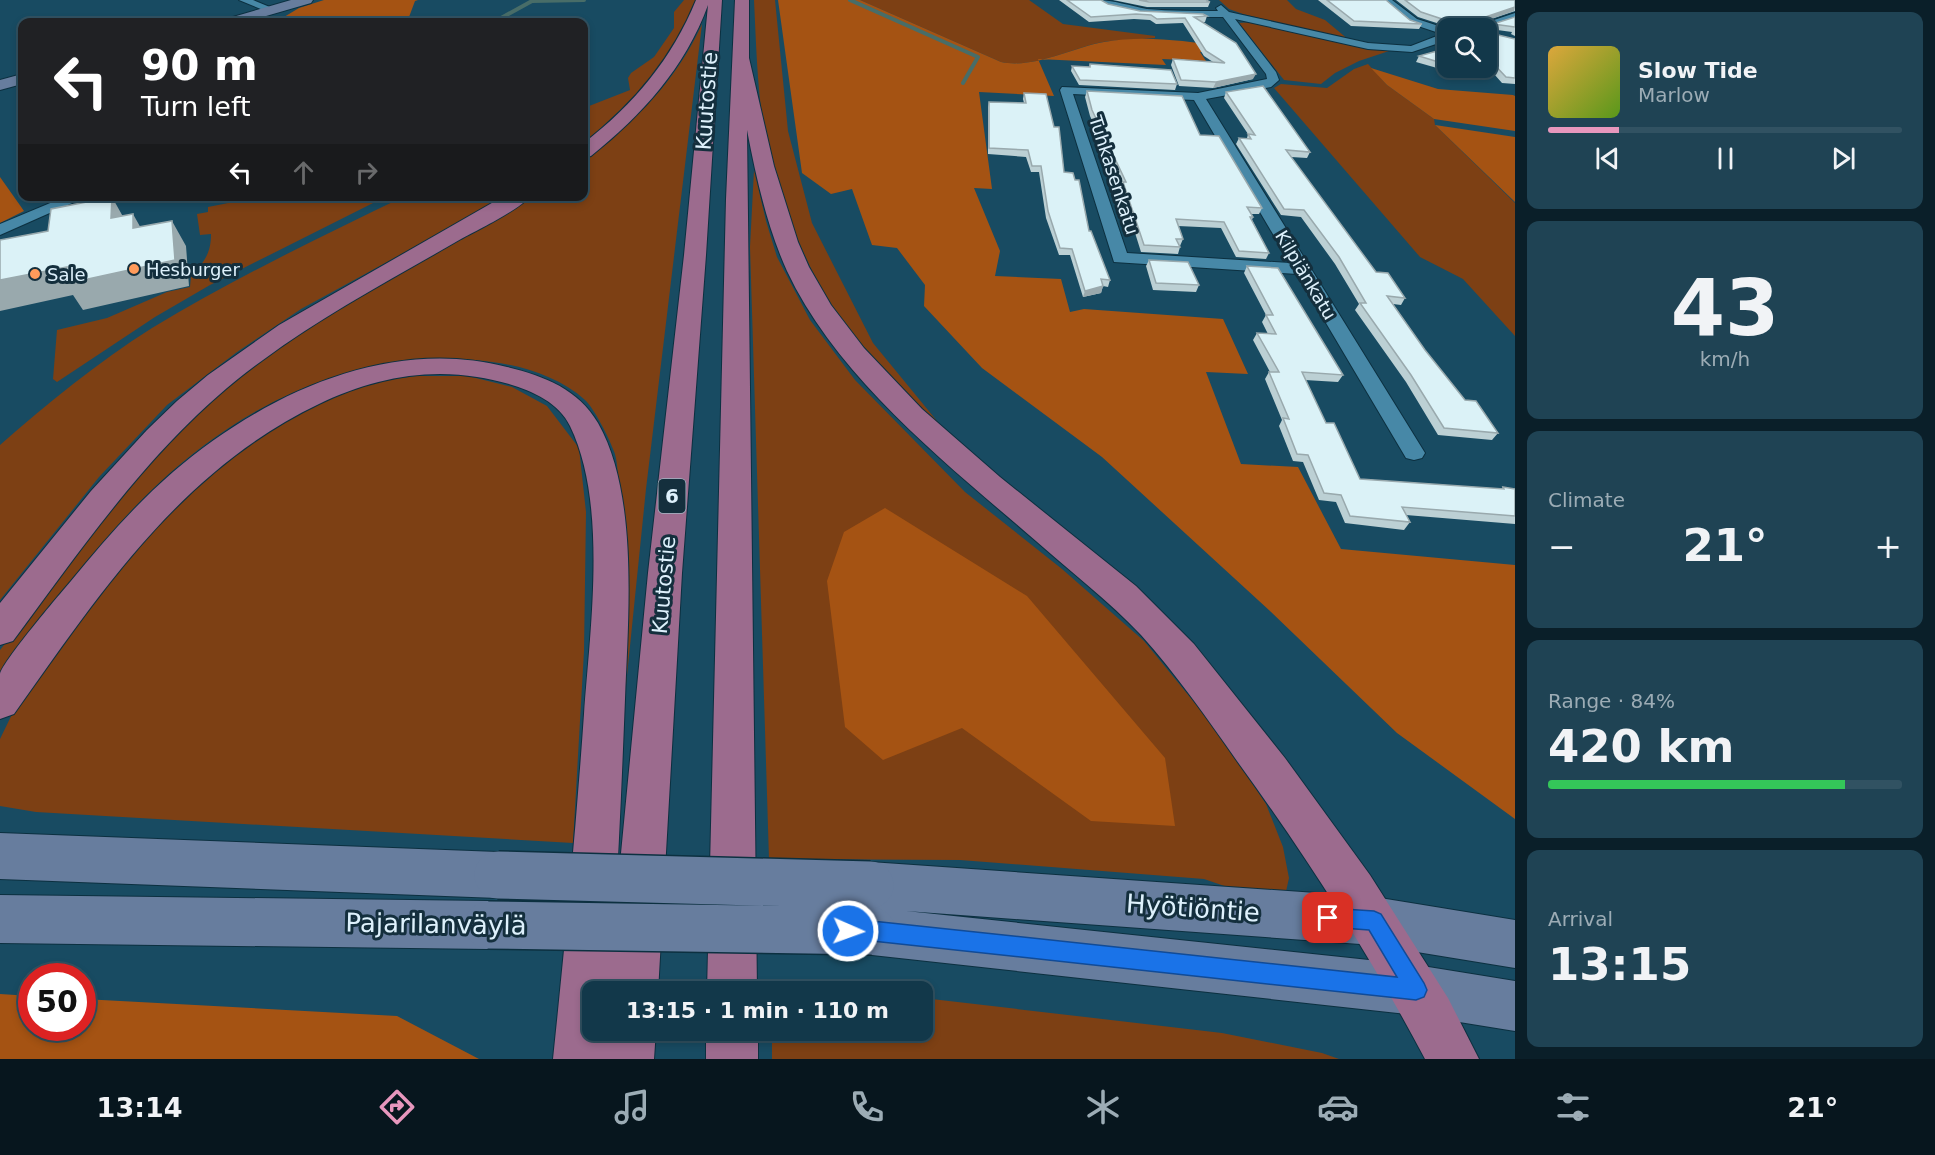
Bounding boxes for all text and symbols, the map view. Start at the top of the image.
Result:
map controls [1437,18,1497,78]
button: search [1437,18,1497,78]
text: 90 m [141,41,258,90]
icon: left [42,42,120,120]
street label: Kuutostie [692,51,722,151]
text: Slow Tide [1638,58,1758,83]
text: Marlow [1638,83,1710,107]
text: Turn left [141,91,251,122]
street label: Tuhkasenkatu [1085,112,1143,237]
icon: previous [1591,142,1624,175]
icon: pause [1709,142,1742,175]
icon: next [1827,142,1860,175]
icon: left [224,156,257,189]
icon: ahead [287,156,320,189]
icon: right [350,156,383,189]
street label: Kilpiänkatu [1271,227,1341,323]
place label: Hesburger [146,259,240,280]
marker: Hesburger [127,262,141,276]
text: 43 [1671,263,1779,353]
place label: Sale [47,264,86,285]
marker: Sale [28,267,42,281]
text: km/h [1700,347,1750,371]
road number: 6 [658,479,686,513]
text: Climate [1548,488,1625,512]
text: 21° [1682,519,1768,572]
text: − [1548,527,1576,566]
text: + [1874,527,1902,566]
street label: Kuutostie [648,535,680,635]
text: Range · 84% [1548,689,1675,713]
text: 420 km [1548,720,1734,773]
street label: Hyötiöntie [1125,888,1261,928]
pin [1302,892,1353,943]
position arrow [816,899,880,963]
icon: arrive [1311,901,1344,934]
street label: Pajarilanväylä [345,907,527,941]
text: Arrival [1548,907,1613,931]
text: 13:15 [1548,938,1691,991]
speed limit sign: 50 [18,963,96,1041]
text: 13:15 · 1 min · 110 m [626,998,889,1023]
icon: directions [376,1086,418,1128]
icon: music [611,1086,653,1128]
icon: phone [846,1086,888,1128]
icon: climate [1082,1086,1124,1128]
icon: car [1317,1086,1359,1128]
icon: filters [1552,1086,1594,1128]
text: 13:14 [97,1092,183,1123]
text: 21° [1787,1092,1838,1123]

